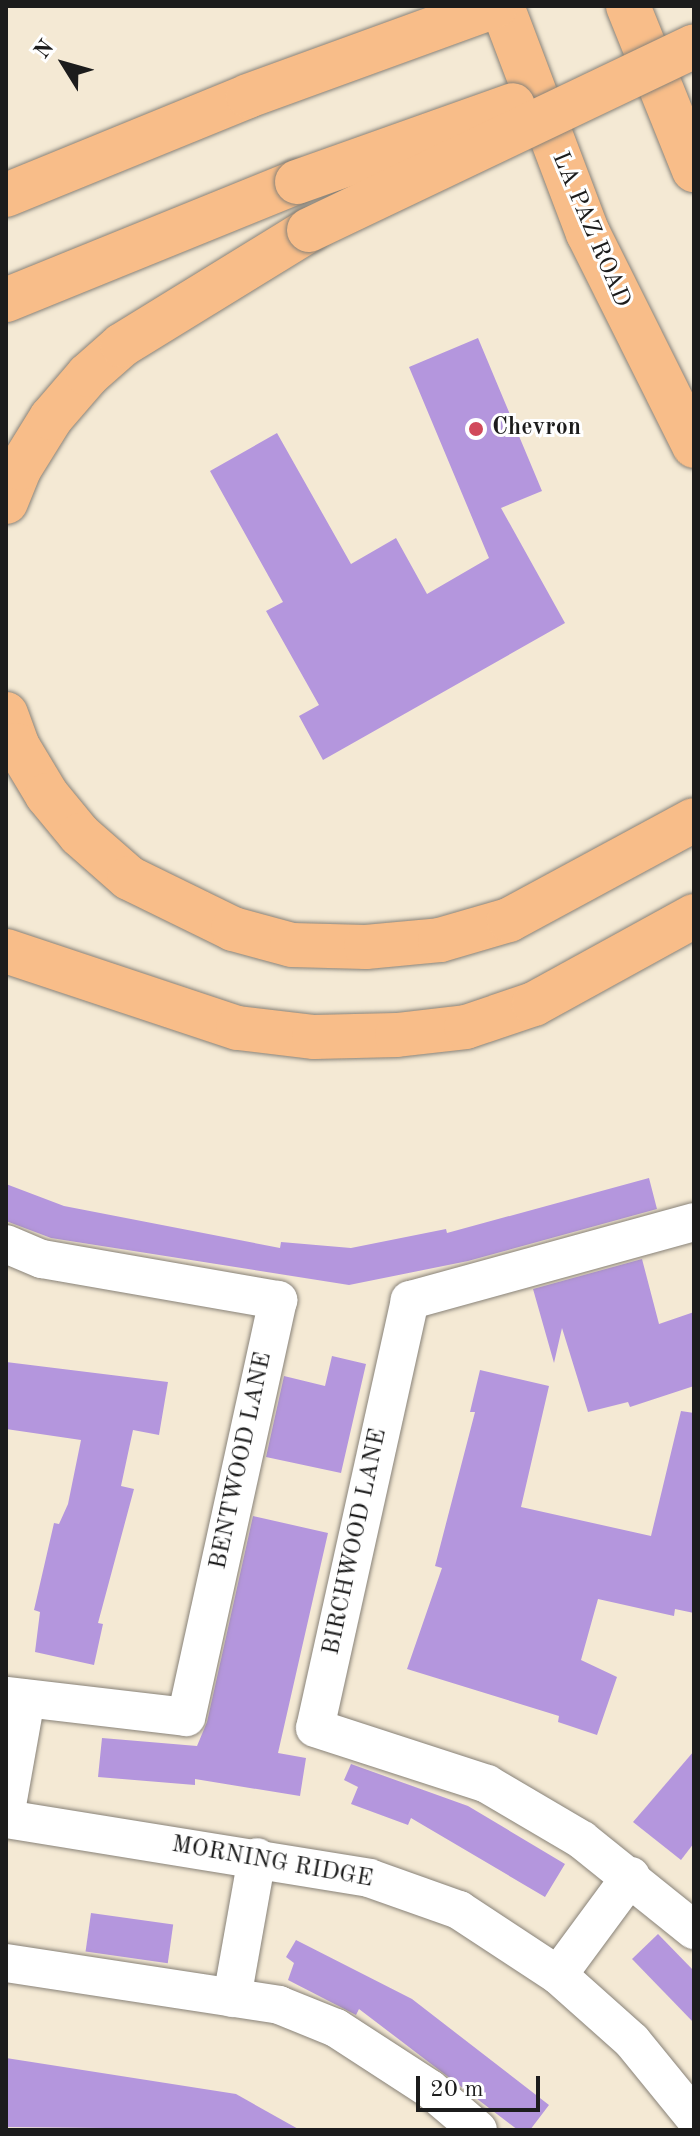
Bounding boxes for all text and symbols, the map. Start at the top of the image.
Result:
north arrow [24,24,104,104]
text: N [31,36,59,63]
street label: LA PAZ ROAD [544,148,636,312]
place label: Chevron [492,415,581,443]
marker: Chevron [467,420,485,438]
street label: BENTWOOD LANE [205,1350,279,1572]
street label: BIRCHWOOD LANE [318,1426,394,1658]
street label: MORNING RIDGE [169,1831,375,1895]
scale bar [420,2060,544,2110]
text: 20 m [430,2078,484,2102]

